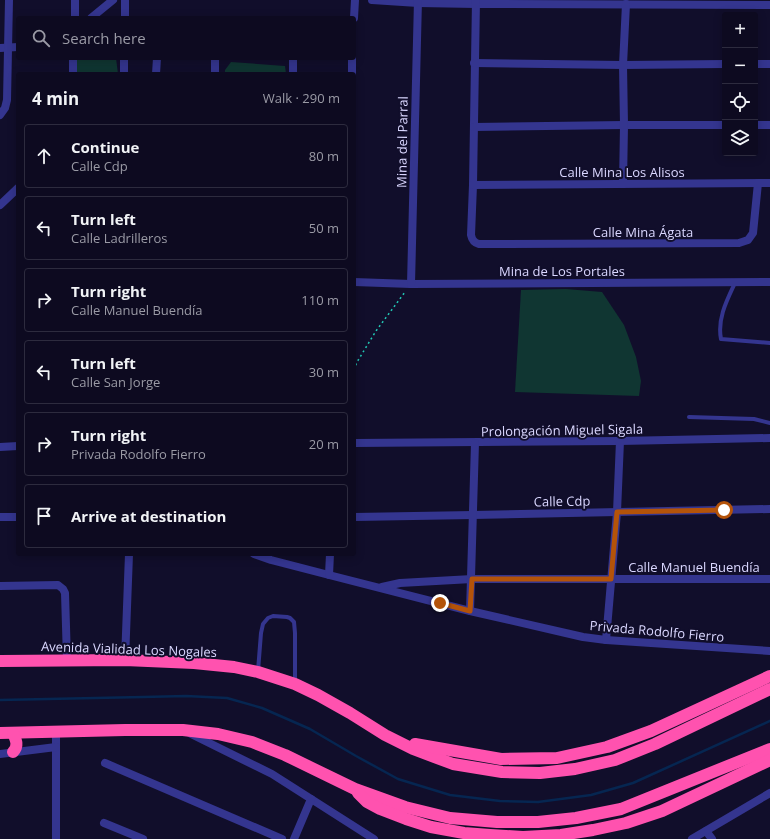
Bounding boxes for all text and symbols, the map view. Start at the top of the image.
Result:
map controls [722,12,758,156]
button: + [722,12,758,48]
search box [16,16,356,60]
icon: search [30,27,52,49]
text: Search here [62,28,146,48]
button: − [722,48,758,84]
button: locate [722,84,758,120]
text: 4 min [32,87,79,110]
text: Walk · 290 m [263,89,340,107]
street label: Mina del Parral [392,96,412,188]
button: layers [722,120,758,156]
text: Continue [71,137,139,157]
icon: ahead [33,145,55,167]
text: 80 m [309,147,339,165]
text: Calle Cdp [71,157,128,175]
street label: Calle Mina Los Alisos [559,163,685,181]
text: Turn left [71,209,136,229]
icon: left [33,217,55,239]
text: 50 m [309,219,339,237]
street label: Calle Mina Ágata [593,223,693,241]
text: Calle Ladrilleros [71,229,167,247]
street label: Mina de Los Portales [499,262,625,280]
text: Turn right [71,281,146,301]
icon: right [33,289,55,311]
text: 110 m [301,291,339,309]
text: Calle Manuel Buendía [71,301,203,319]
text: Turn left [71,353,136,373]
icon: left [33,361,55,383]
text: 30 m [309,363,339,381]
text: Calle San Jorge [71,373,160,391]
street label: Prolongación Miguel Sigala [481,420,643,440]
text: Turn right [71,425,146,445]
icon: right [33,433,55,455]
text: 20 m [309,435,339,453]
text: Privada Rodolfo Fierro [71,445,206,463]
street label: Calle Cdp [533,492,591,510]
route start [715,501,733,519]
icon: arrive [33,505,55,527]
text: Arrive at destination [71,506,226,526]
street label: Calle Manuel Buendía [628,558,760,576]
route end [431,594,449,612]
street label: Privada Rodolfo Fierro [589,616,725,646]
street label: Avenida Vialidad Los Nogales [41,637,217,661]

